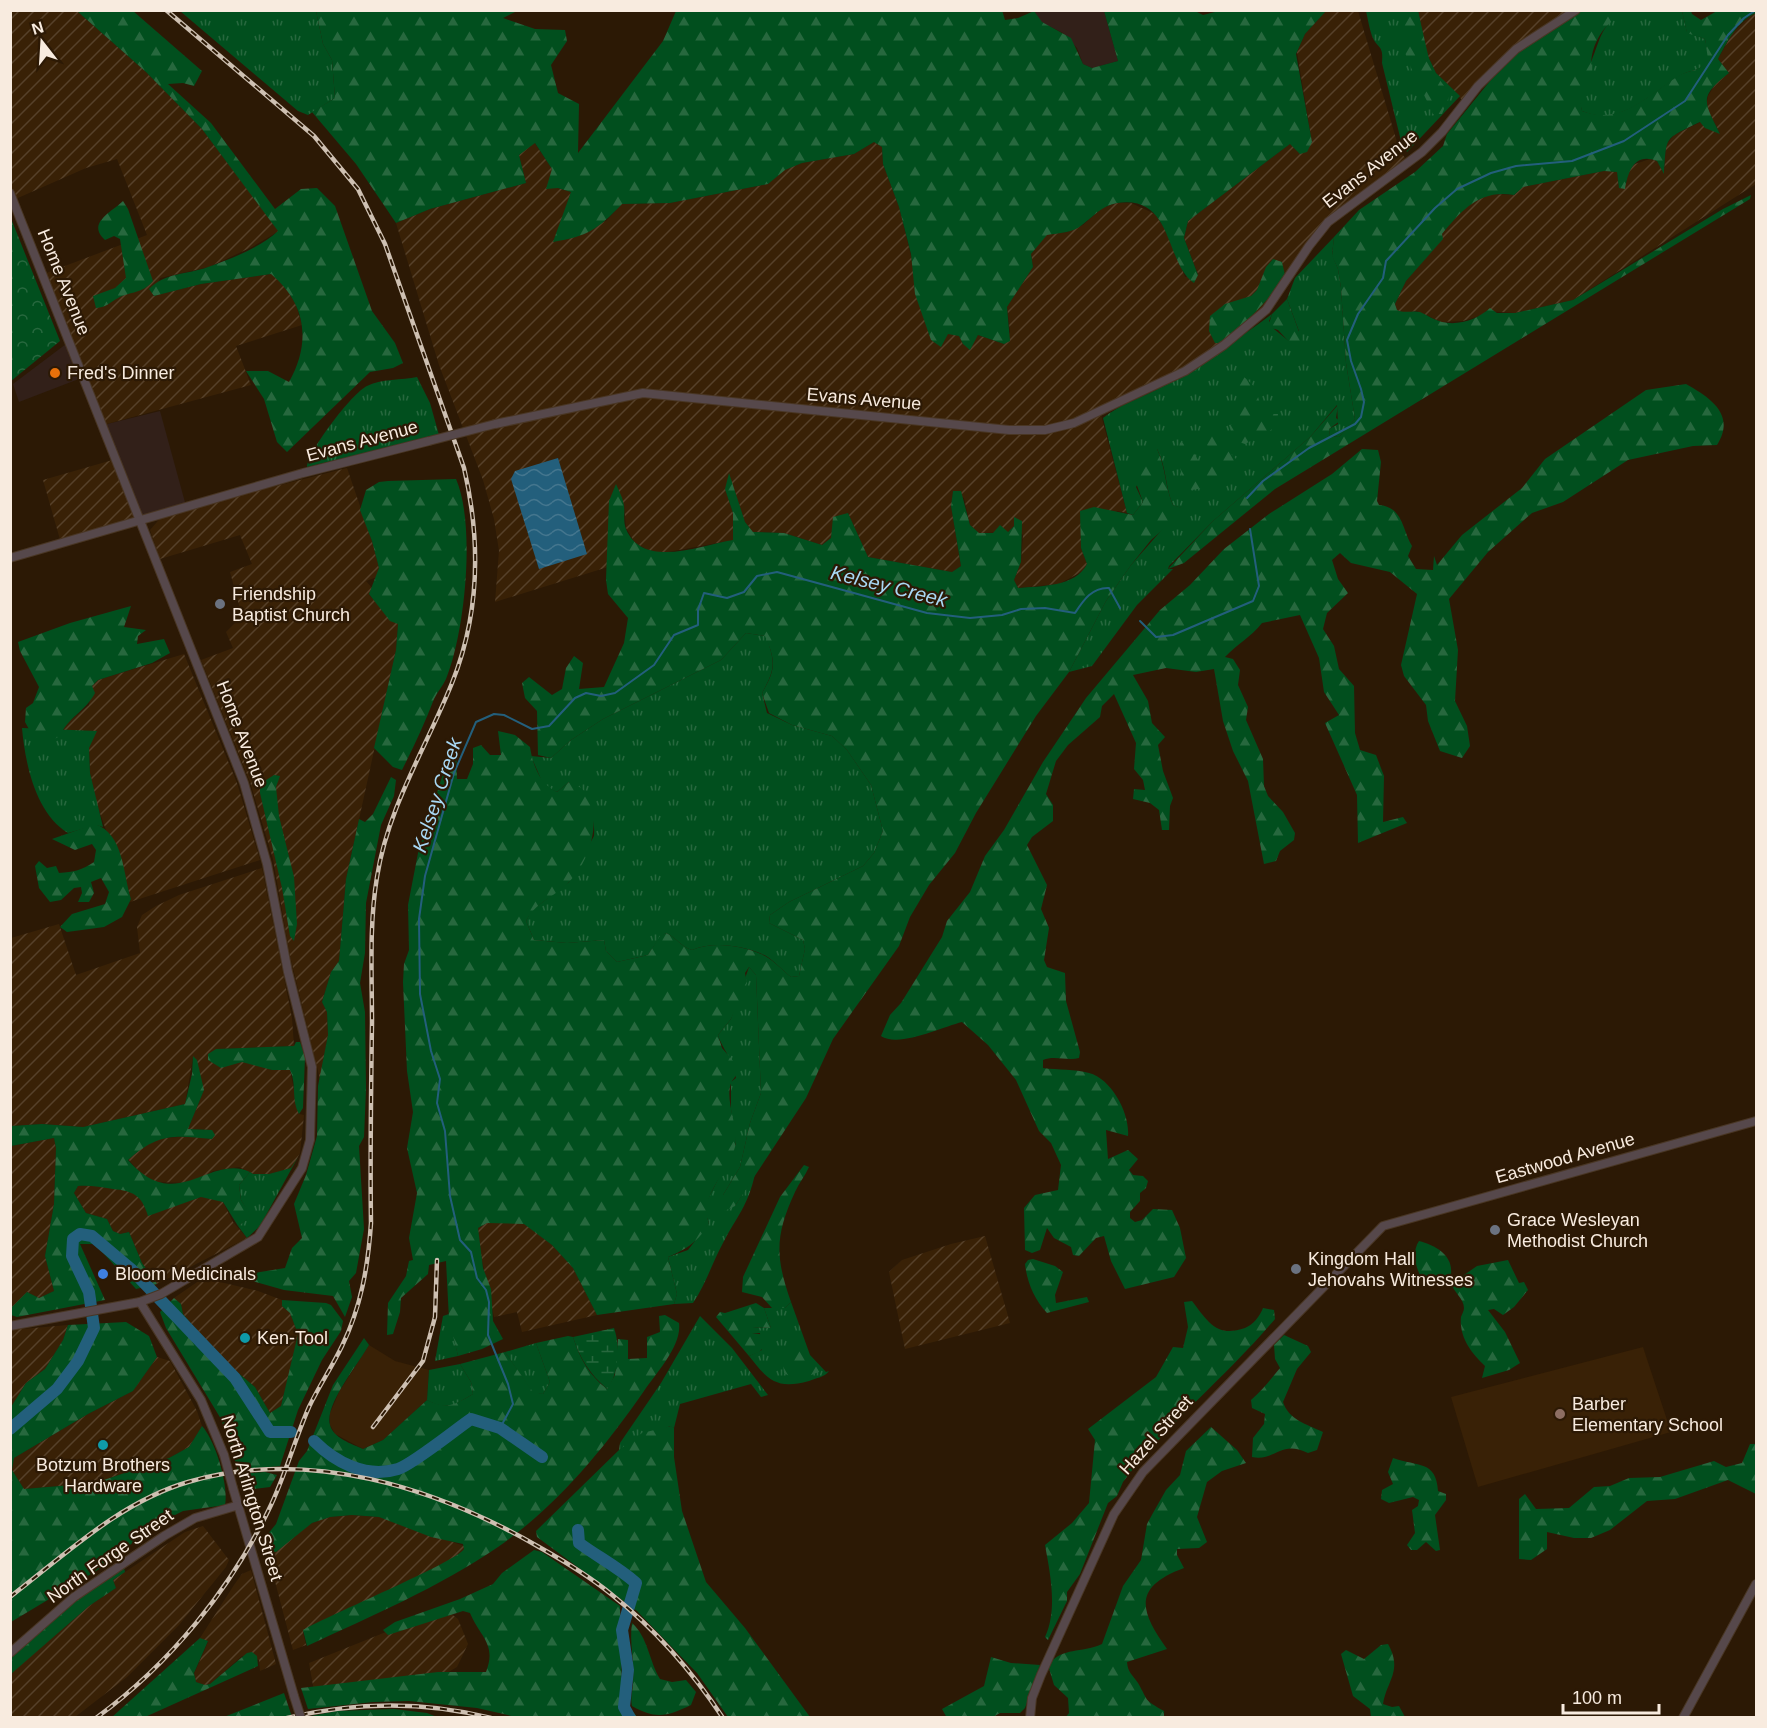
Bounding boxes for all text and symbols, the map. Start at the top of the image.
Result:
north arrow [12,12,72,72]
text: N [30,18,46,38]
street label: Evans Avenue [1319,126,1421,212]
street label: Home Avenue [34,226,94,338]
place label: Fred's Dinner [67,363,174,383]
marker: Fred's Dinner [48,366,62,380]
street label: Evans Avenue [806,384,922,414]
street label: Evans Avenue [304,416,420,466]
water label: Kelsey Creek [829,561,950,611]
place label: Friendship Baptist Church [232,584,350,625]
marker: Friendship Baptist Church [213,597,227,611]
street label: Home Avenue [212,678,272,790]
water label: Kelsey Creek [408,734,466,855]
street label: Eastwood Avenue [1493,1129,1637,1187]
place label: Grace Wesleyan Methodist Church [1507,1210,1648,1251]
marker: Grace Wesleyan Methodist Church [1488,1223,1502,1237]
place label: Kingdom Hall Jehovahs Witnesses [1308,1249,1473,1290]
marker: Kingdom Hall Jehovahs Witnesses [1289,1262,1303,1276]
place label: Bloom Medicinals [115,1264,256,1284]
marker: Bloom Medicinals [96,1267,110,1281]
place label: Ken-Tool [257,1328,328,1348]
marker: Ken-Tool [238,1331,252,1345]
street label: Hazel Street [1115,1392,1197,1478]
place label: Barber Elementary School [1572,1394,1723,1435]
marker: Barber Elementary School [1553,1407,1567,1421]
street label: North Arlington Street [217,1413,287,1583]
marker: Botzum Brothers Hardware [96,1438,110,1452]
place label: Botzum Brothers Hardware [36,1455,170,1496]
street label: North Forge Street [43,1505,177,1607]
scale bar [1563,1677,1659,1715]
text: 100 m [1572,1688,1622,1708]

